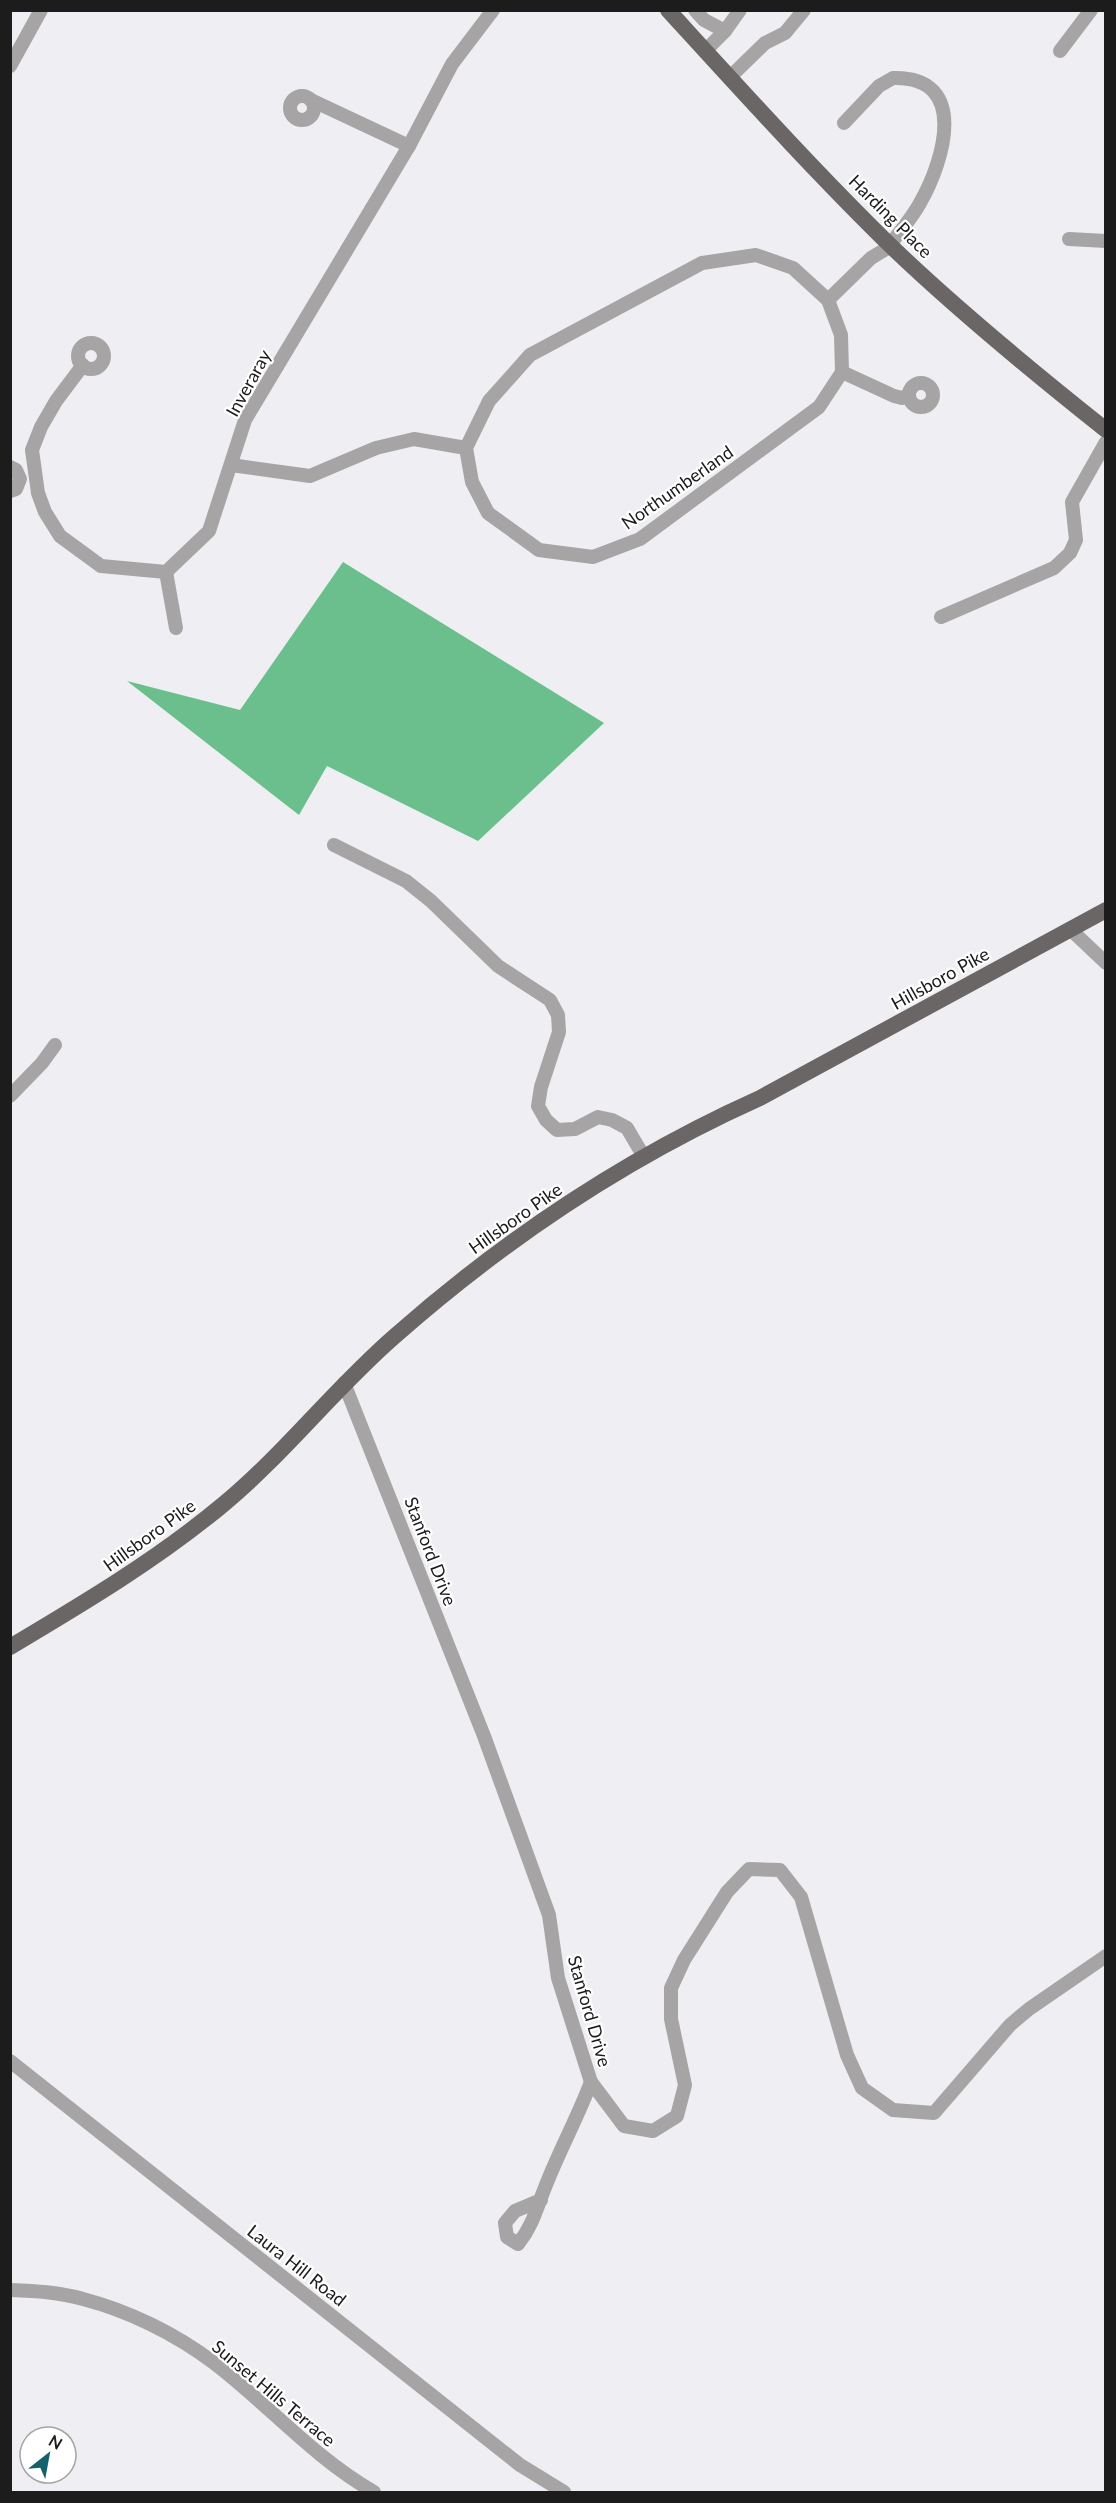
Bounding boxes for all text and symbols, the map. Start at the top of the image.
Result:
street label: Harding Place [845,170,937,262]
street label: Inveraray [221,345,276,420]
street label: Northumberland [617,440,737,534]
street label: Hillsboro Pike [887,942,993,1014]
street label: Hillsboro Pike [464,1178,566,1258]
street label: Hillsboro Pike [99,1494,199,1576]
street label: Stanford Drive [400,1494,462,1608]
street label: Stanford Drive [564,1953,616,2069]
street label: Laura Hill Road [243,2220,351,2310]
street label: Sunset Hills Terrace [208,2335,340,2451]
north arrow [18,2425,78,2485]
text: N [46,2430,66,2453]

